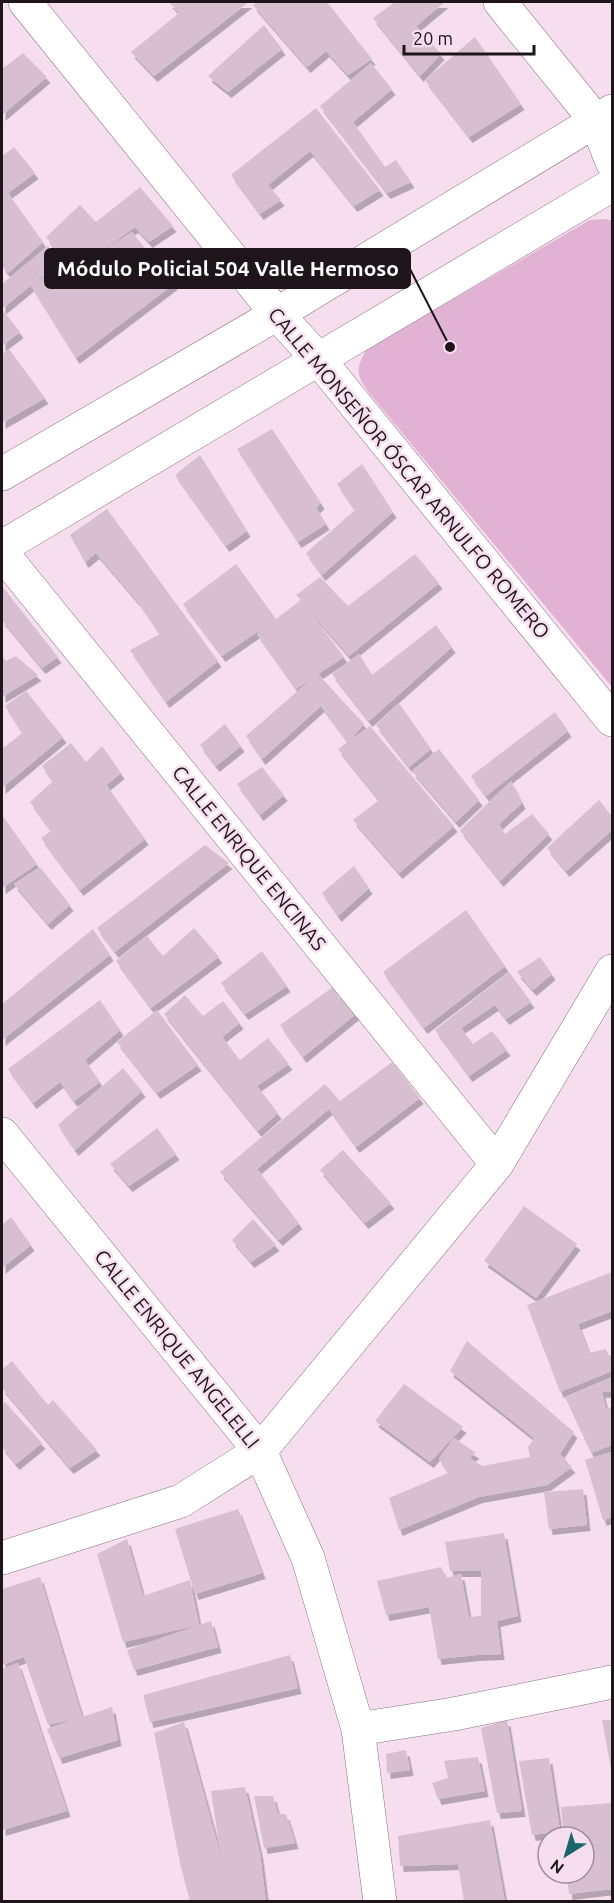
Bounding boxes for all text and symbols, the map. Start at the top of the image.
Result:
scale bar [404,18,534,56]
text: 20 m [413,28,453,48]
callout: Módulo Policial 504 Valle Hermoso [45,249,410,288]
text: Módulo Policial 504 Valle Hermoso [57,256,399,280]
street label: CALLE MONSEÑOR ÓSCAR ARNULFO ROMERO [264,302,555,643]
street label: CALLE ENRIQUE ENCINAS [168,761,331,955]
street label: CALLE ENRIQUE ANGELELLI [90,1245,265,1453]
north arrow [536,1825,596,1885]
text: N [547,1856,567,1878]

